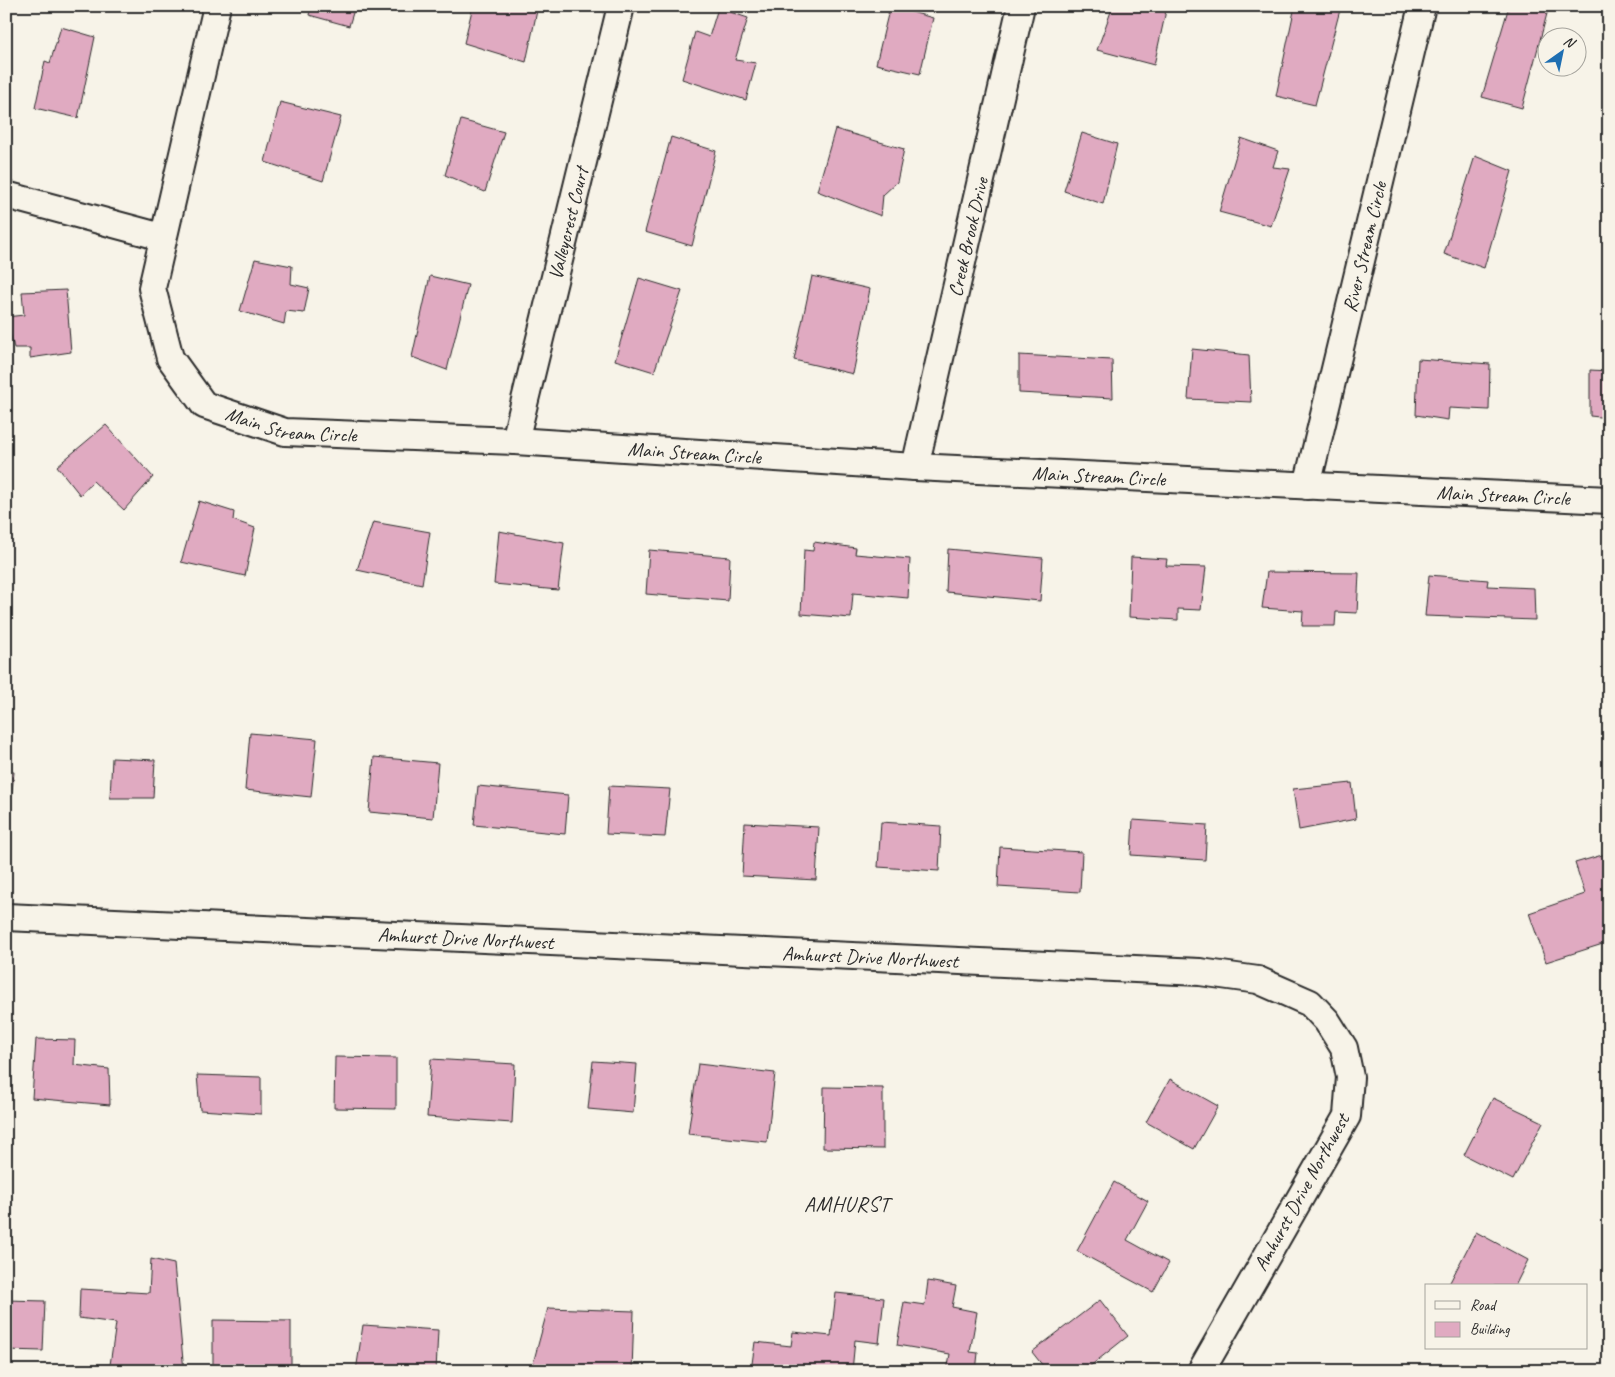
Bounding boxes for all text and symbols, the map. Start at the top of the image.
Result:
north arrow [1538,28,1588,78]
text: N [1561,32,1579,52]
street label: Valleycrest Court [543,162,595,282]
street label: Creek Brook Drive [943,174,994,299]
street label: River Stream Circle [1337,178,1393,315]
street label: Main Stream Circle [222,401,359,448]
street label: Main Stream Circle [627,436,763,470]
street label: Main Stream Circle [1031,461,1167,492]
street label: Main Stream Circle [1436,480,1572,511]
street label: Amhurst Drive Northwest [377,922,556,955]
street label: Amhurst Drive Northwest [782,941,961,974]
street label: Amhurst Drive Northwest [1248,1107,1356,1275]
district label: AMHURST [804,1191,893,1217]
legend [1425,1284,1588,1350]
text: Road [1470,1296,1497,1315]
text: Building [1470,1320,1510,1339]

